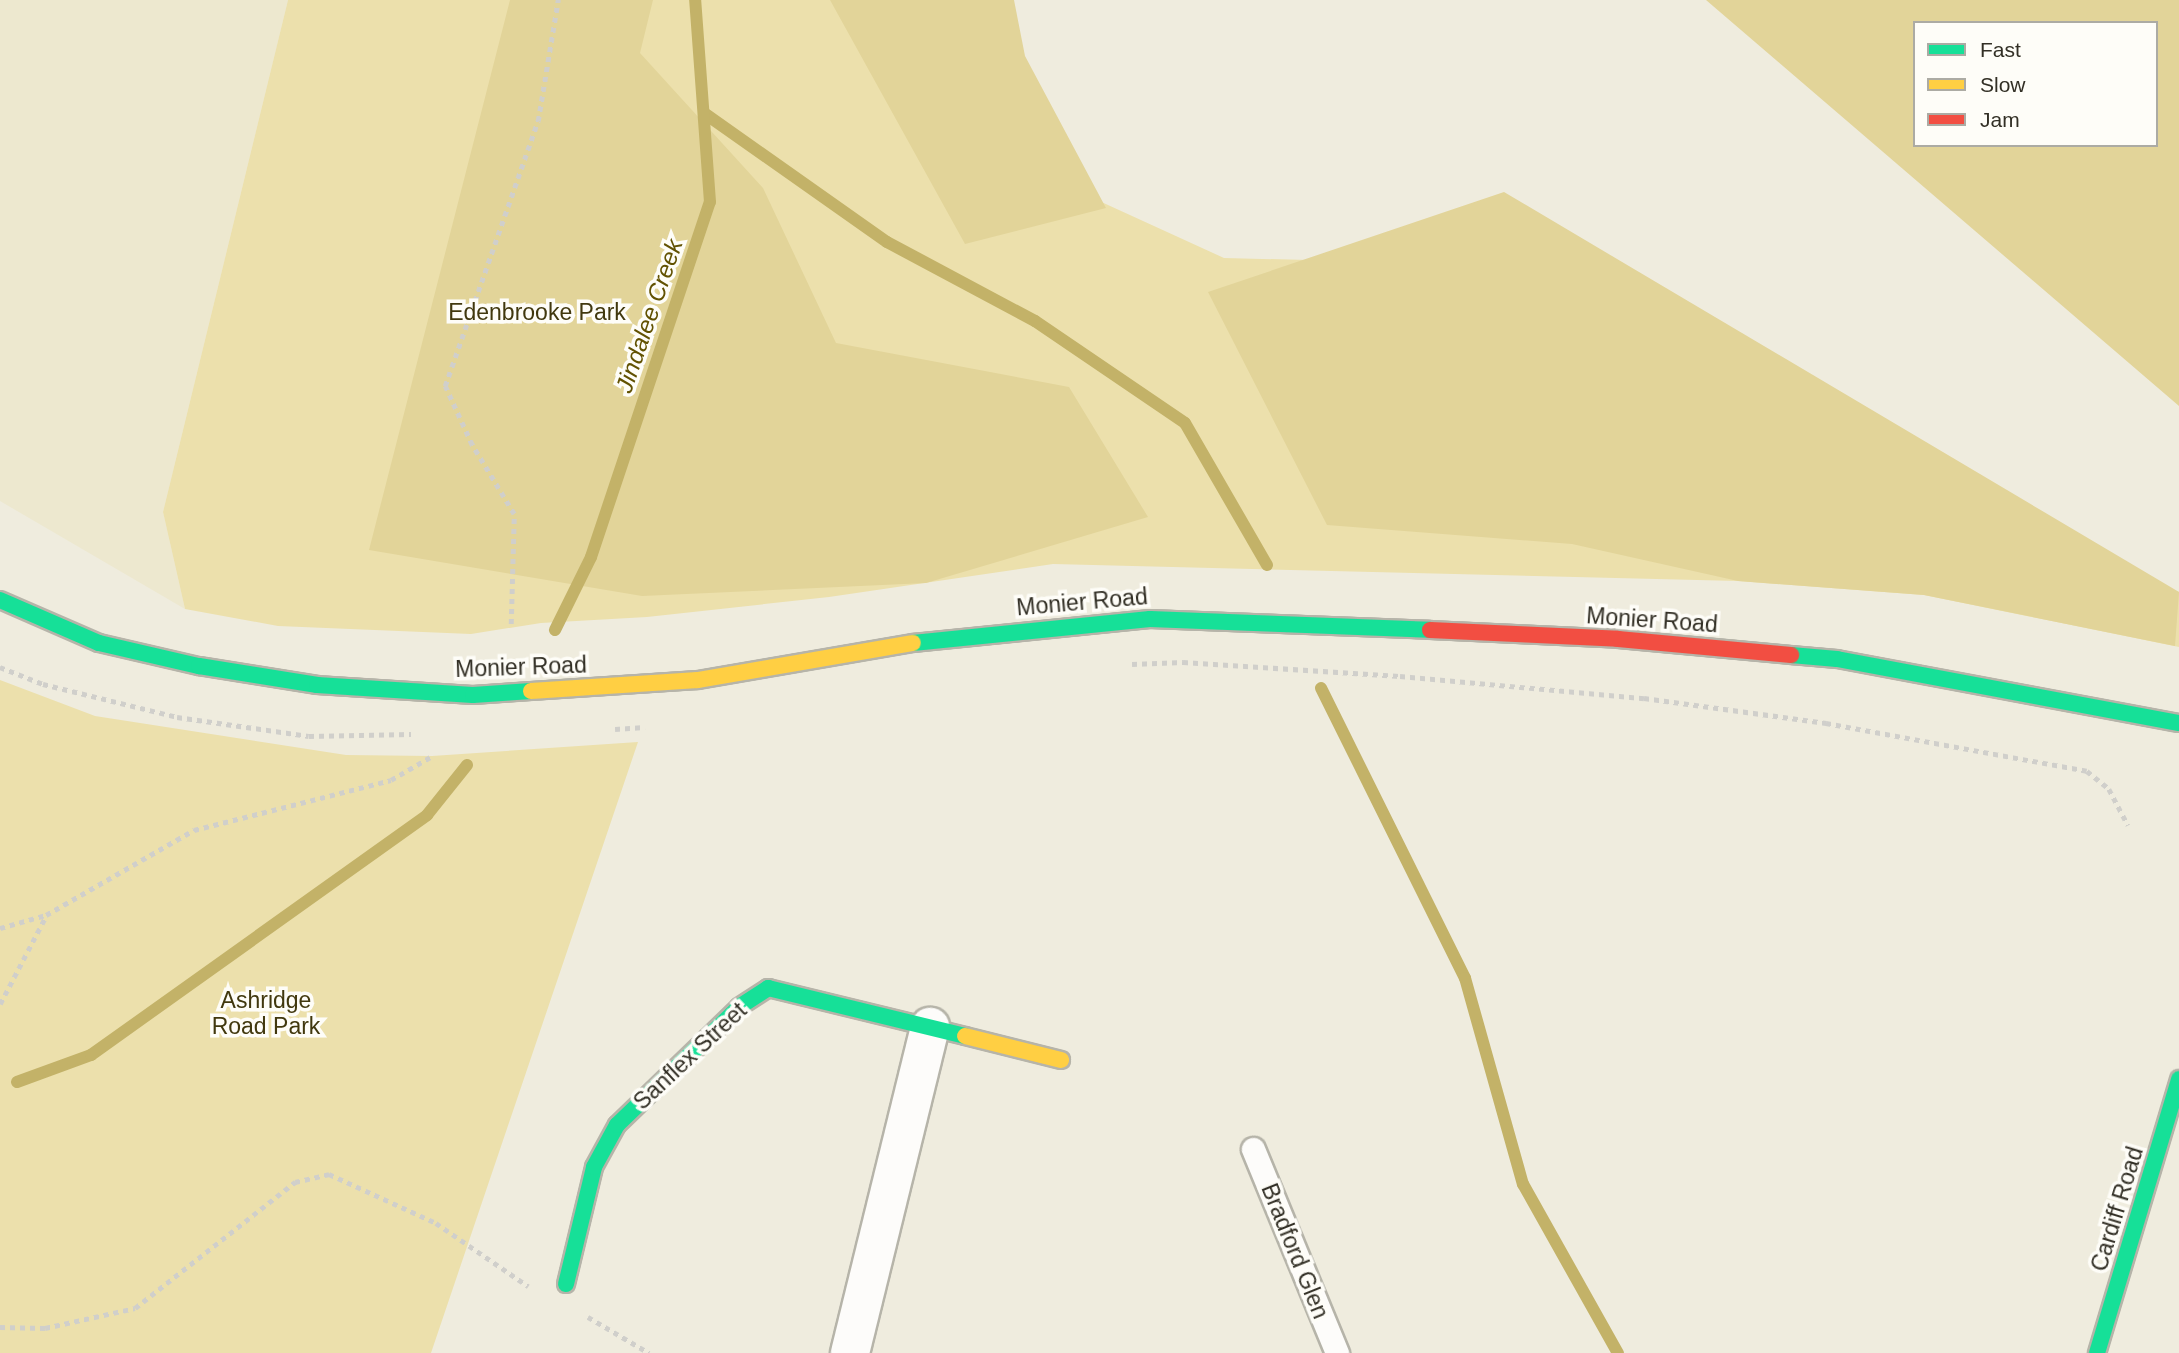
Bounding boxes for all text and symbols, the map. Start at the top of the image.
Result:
legend [1913,21,2158,147]
text: Fast [1980,38,2021,61]
text: Slow [1980,73,2026,96]
text: Jam [1980,108,2020,131]
water label: Jindalee Creek [609,236,689,396]
park label: Edenbrooke Park [448,298,626,326]
street label: Monier Road [1015,583,1149,621]
street label: Monier Road [1585,602,1719,638]
street label: Monier Road [455,651,587,683]
park label: Ashridge Road Park [212,986,320,1040]
street label: Sanflex Street [628,997,752,1115]
street label: Cardiff Road [2085,1143,2149,1275]
street label: Bradford Glen [1255,1179,1335,1323]

